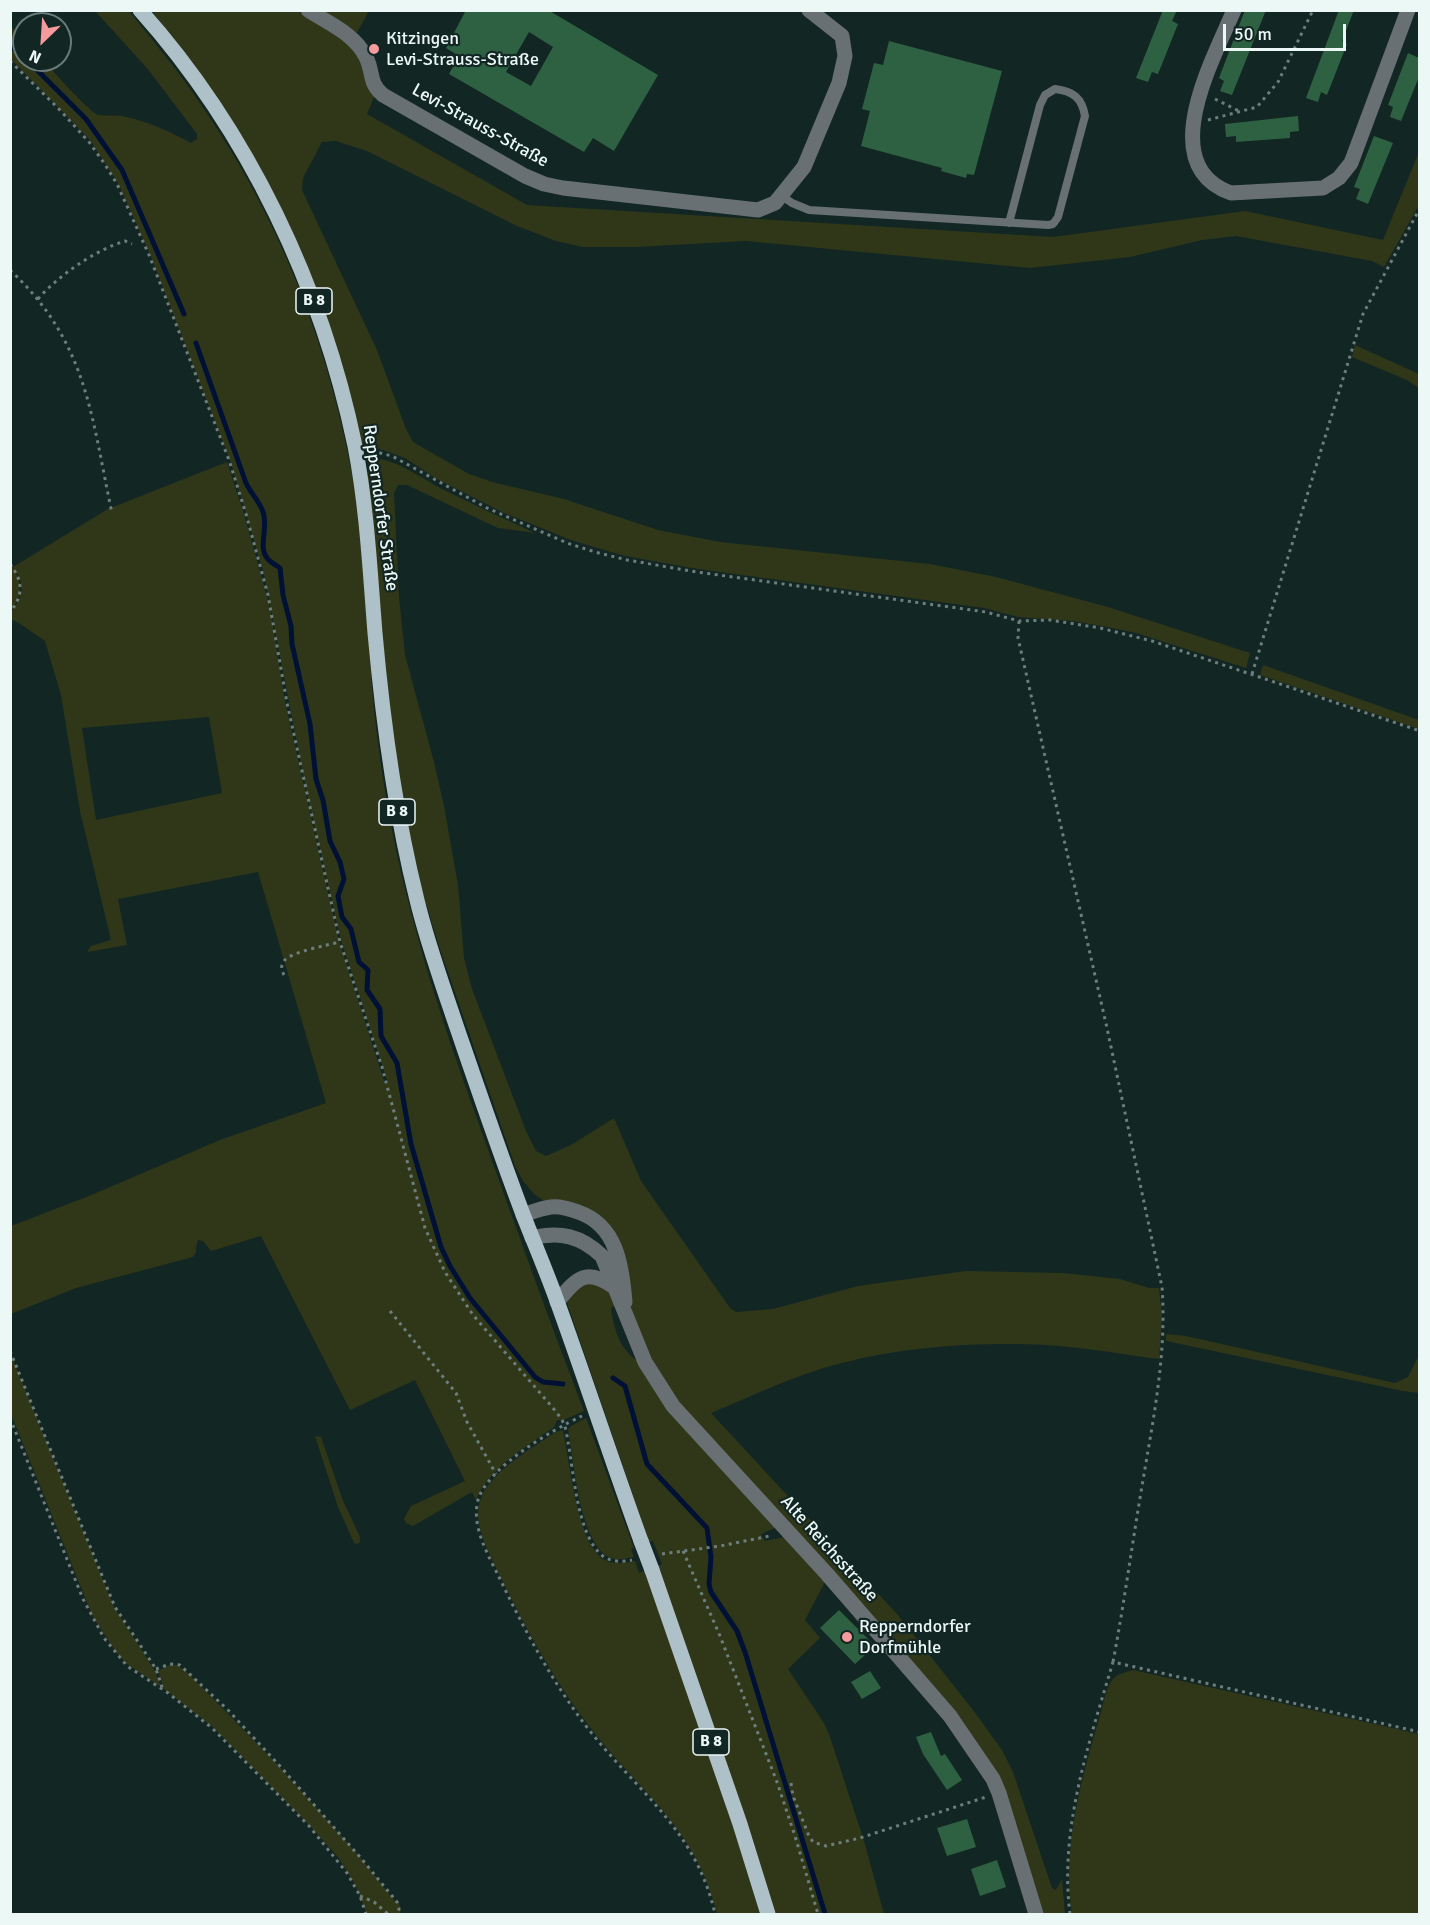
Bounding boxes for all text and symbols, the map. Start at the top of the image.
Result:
north arrow [12,12,72,72]
scale bar [1226,12,1349,50]
text: 50 m [1234,23,1272,45]
place label: Kitzingen Levi-Strauss-Straße [386,28,539,70]
marker: Kitzingen Levi-Strauss-Straße [367,42,381,56]
text: N [26,45,45,68]
street label: Levi-Strauss-Straße [408,79,552,173]
road number: B 8 [296,288,332,314]
street label: Repperndorfer Straße [358,423,402,593]
road number: B 8 [379,799,415,825]
street label: Alte Reichsstraße [776,1491,882,1607]
place label: Repperndorfer Dorfmühle [859,1616,971,1658]
marker: Repperndorfer Dorfmühle [840,1630,854,1644]
road number: B 8 [693,1729,729,1755]

